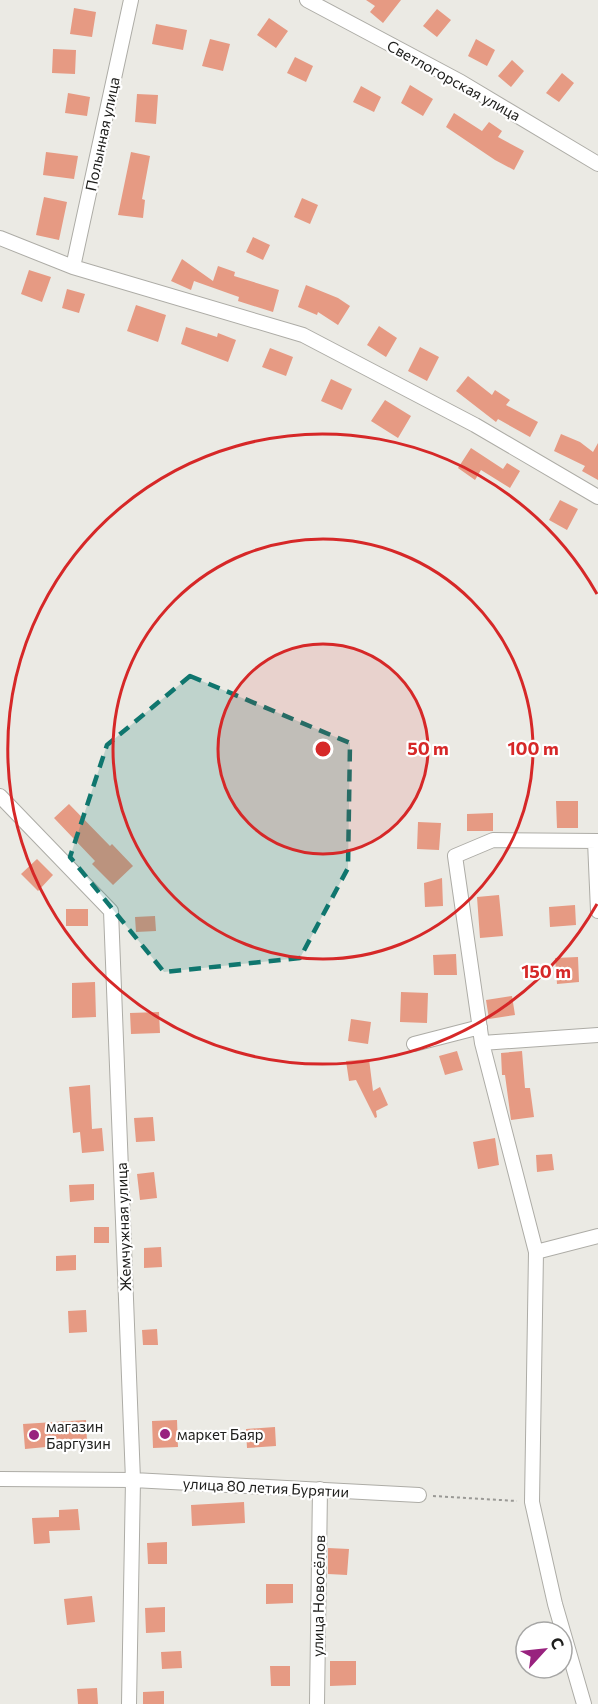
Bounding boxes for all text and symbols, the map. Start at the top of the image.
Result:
street label: Светлогорская улица [384,36,524,124]
street label: Полынная улица [81,75,123,193]
text: 50 m [407,737,449,759]
text: 100 m [507,737,559,759]
centre of rings [313,739,333,759]
text: 150 m [521,960,571,982]
street label: Жемчужная улица [112,1162,134,1292]
place label: магазин Баргузин [46,1417,111,1452]
place label: маркет Баяр [177,1425,264,1443]
marker: маркет Баяр [158,1427,172,1441]
marker: магазин Баргузин [27,1428,41,1442]
street label: улица 80 летия Бурятии [182,1474,350,1500]
street label: улица Новосёлов [308,1535,328,1657]
north arrow [514,1620,574,1680]
text: С [547,1634,569,1652]

